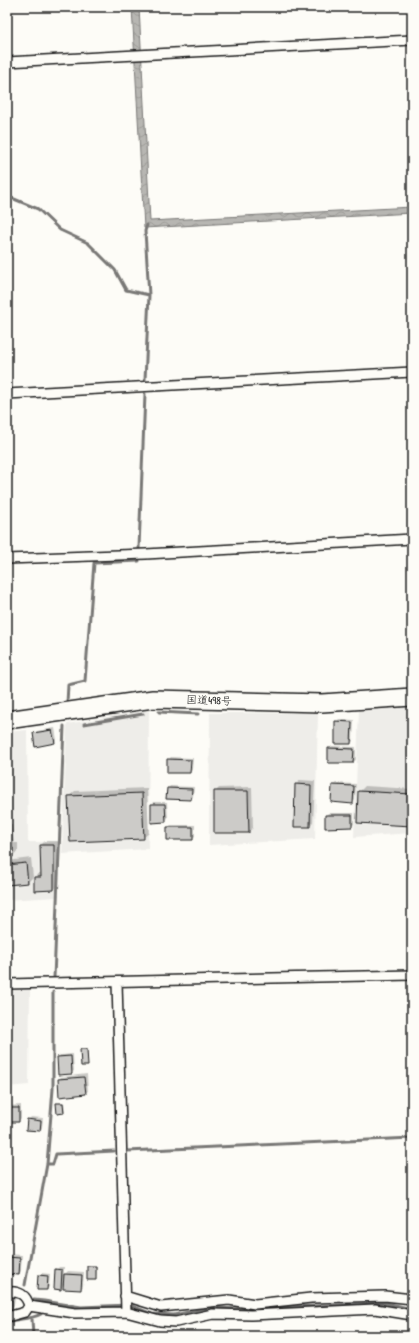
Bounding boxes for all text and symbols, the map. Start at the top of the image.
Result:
street label: 国道498号 [186,692,232,708]

